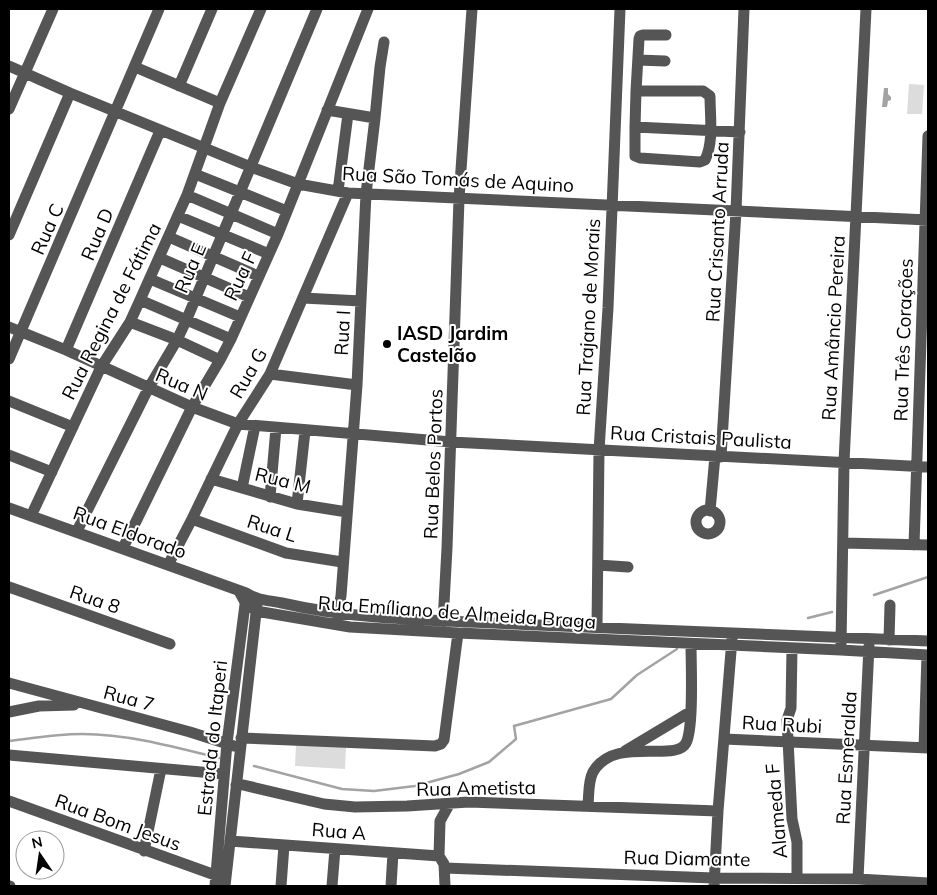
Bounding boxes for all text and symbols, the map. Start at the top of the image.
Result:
street label: Rua Crisanto Arruda [700,141,734,323]
street label: Rua São Tomás de Aquino [341,161,575,197]
street label: Rua C [25,200,69,258]
street label: Rua D [75,204,119,264]
street label: Rua Trajano de Morais [571,218,605,416]
street label: Rua Regina de Fátima [56,219,166,403]
street label: Rua Amâncio Pereira [816,235,850,421]
street label: Rua E [169,240,211,296]
street label: Rua F [218,247,262,304]
street label: Rua Três Corações [888,258,918,422]
street label: Rua I [329,310,355,356]
place label: IASD Jardim Castelão [397,321,508,367]
marker: IASD Jardim Castelão [381,338,393,350]
street label: Rua G [224,343,272,403]
street label: Rua N [152,362,212,406]
street label: Rua Belos Portos [418,388,448,540]
street label: Rua Cristais Paulista [610,420,792,454]
street label: Rua M [253,461,313,499]
street label: Rua Eldorado [70,500,190,564]
street label: Rua L [244,509,300,547]
street label: Rua 8 [67,579,123,619]
street label: Rua Emíliano de Almeida Braga [317,590,597,634]
street label: Estrada do Itaperi [192,659,232,817]
street label: Rua 7 [101,680,157,716]
street label: Rua Esmeralda [831,691,861,825]
street label: Rua Rubi [741,710,823,738]
street label: Alameda F [760,762,792,860]
street label: Rua Ametista [416,775,536,801]
street label: Rua Bom Jesus [52,788,184,856]
street label: Rua A [311,817,367,845]
north arrow [15,830,65,880]
text: N [30,832,44,852]
street label: Rua Diamante [623,845,751,871]

